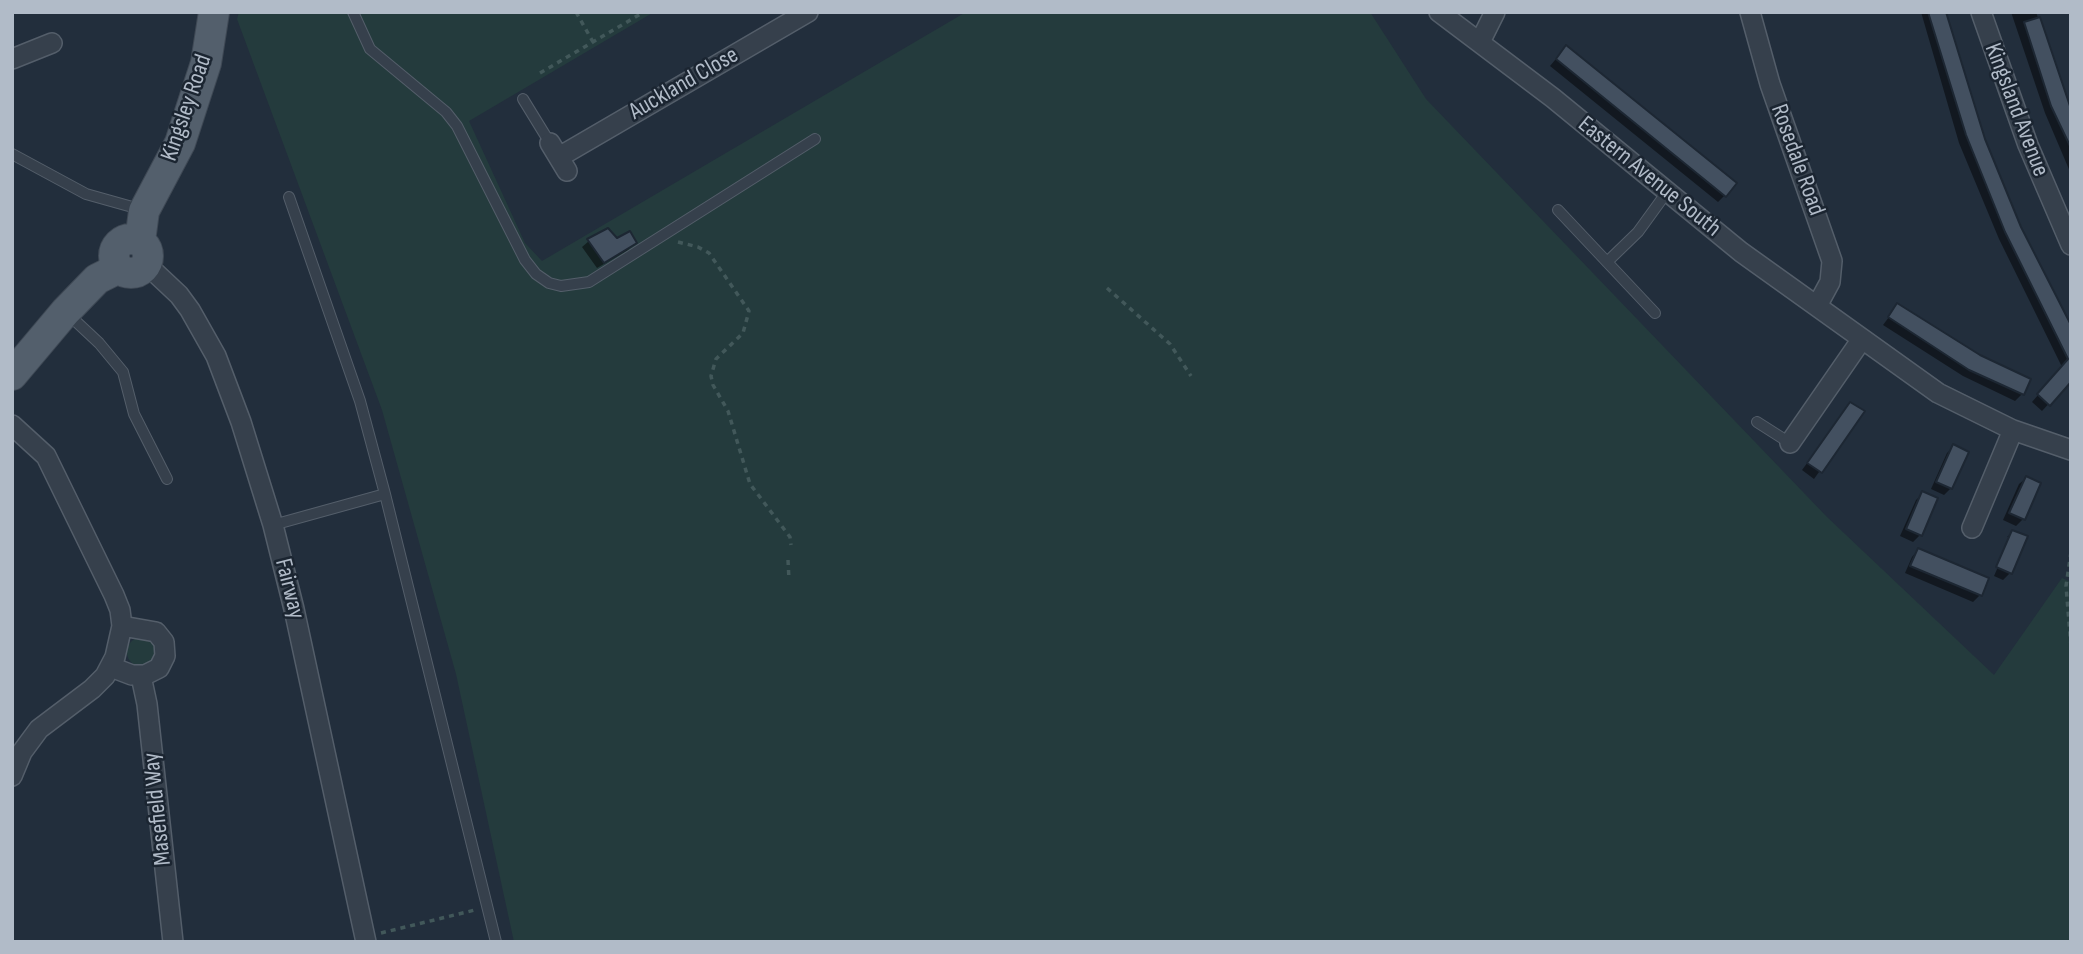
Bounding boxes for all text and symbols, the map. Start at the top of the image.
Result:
street label: Kingsland Avenue [1977,39,2055,181]
street label: Auckland Close [624,41,744,127]
street label: Kingsley Road [155,51,219,165]
street label: Rosedale Road [1764,100,1830,220]
street label: Eastern Avenue South [1572,111,1726,243]
street label: Fairway [268,556,310,622]
street label: Masefield Way [138,751,178,867]

